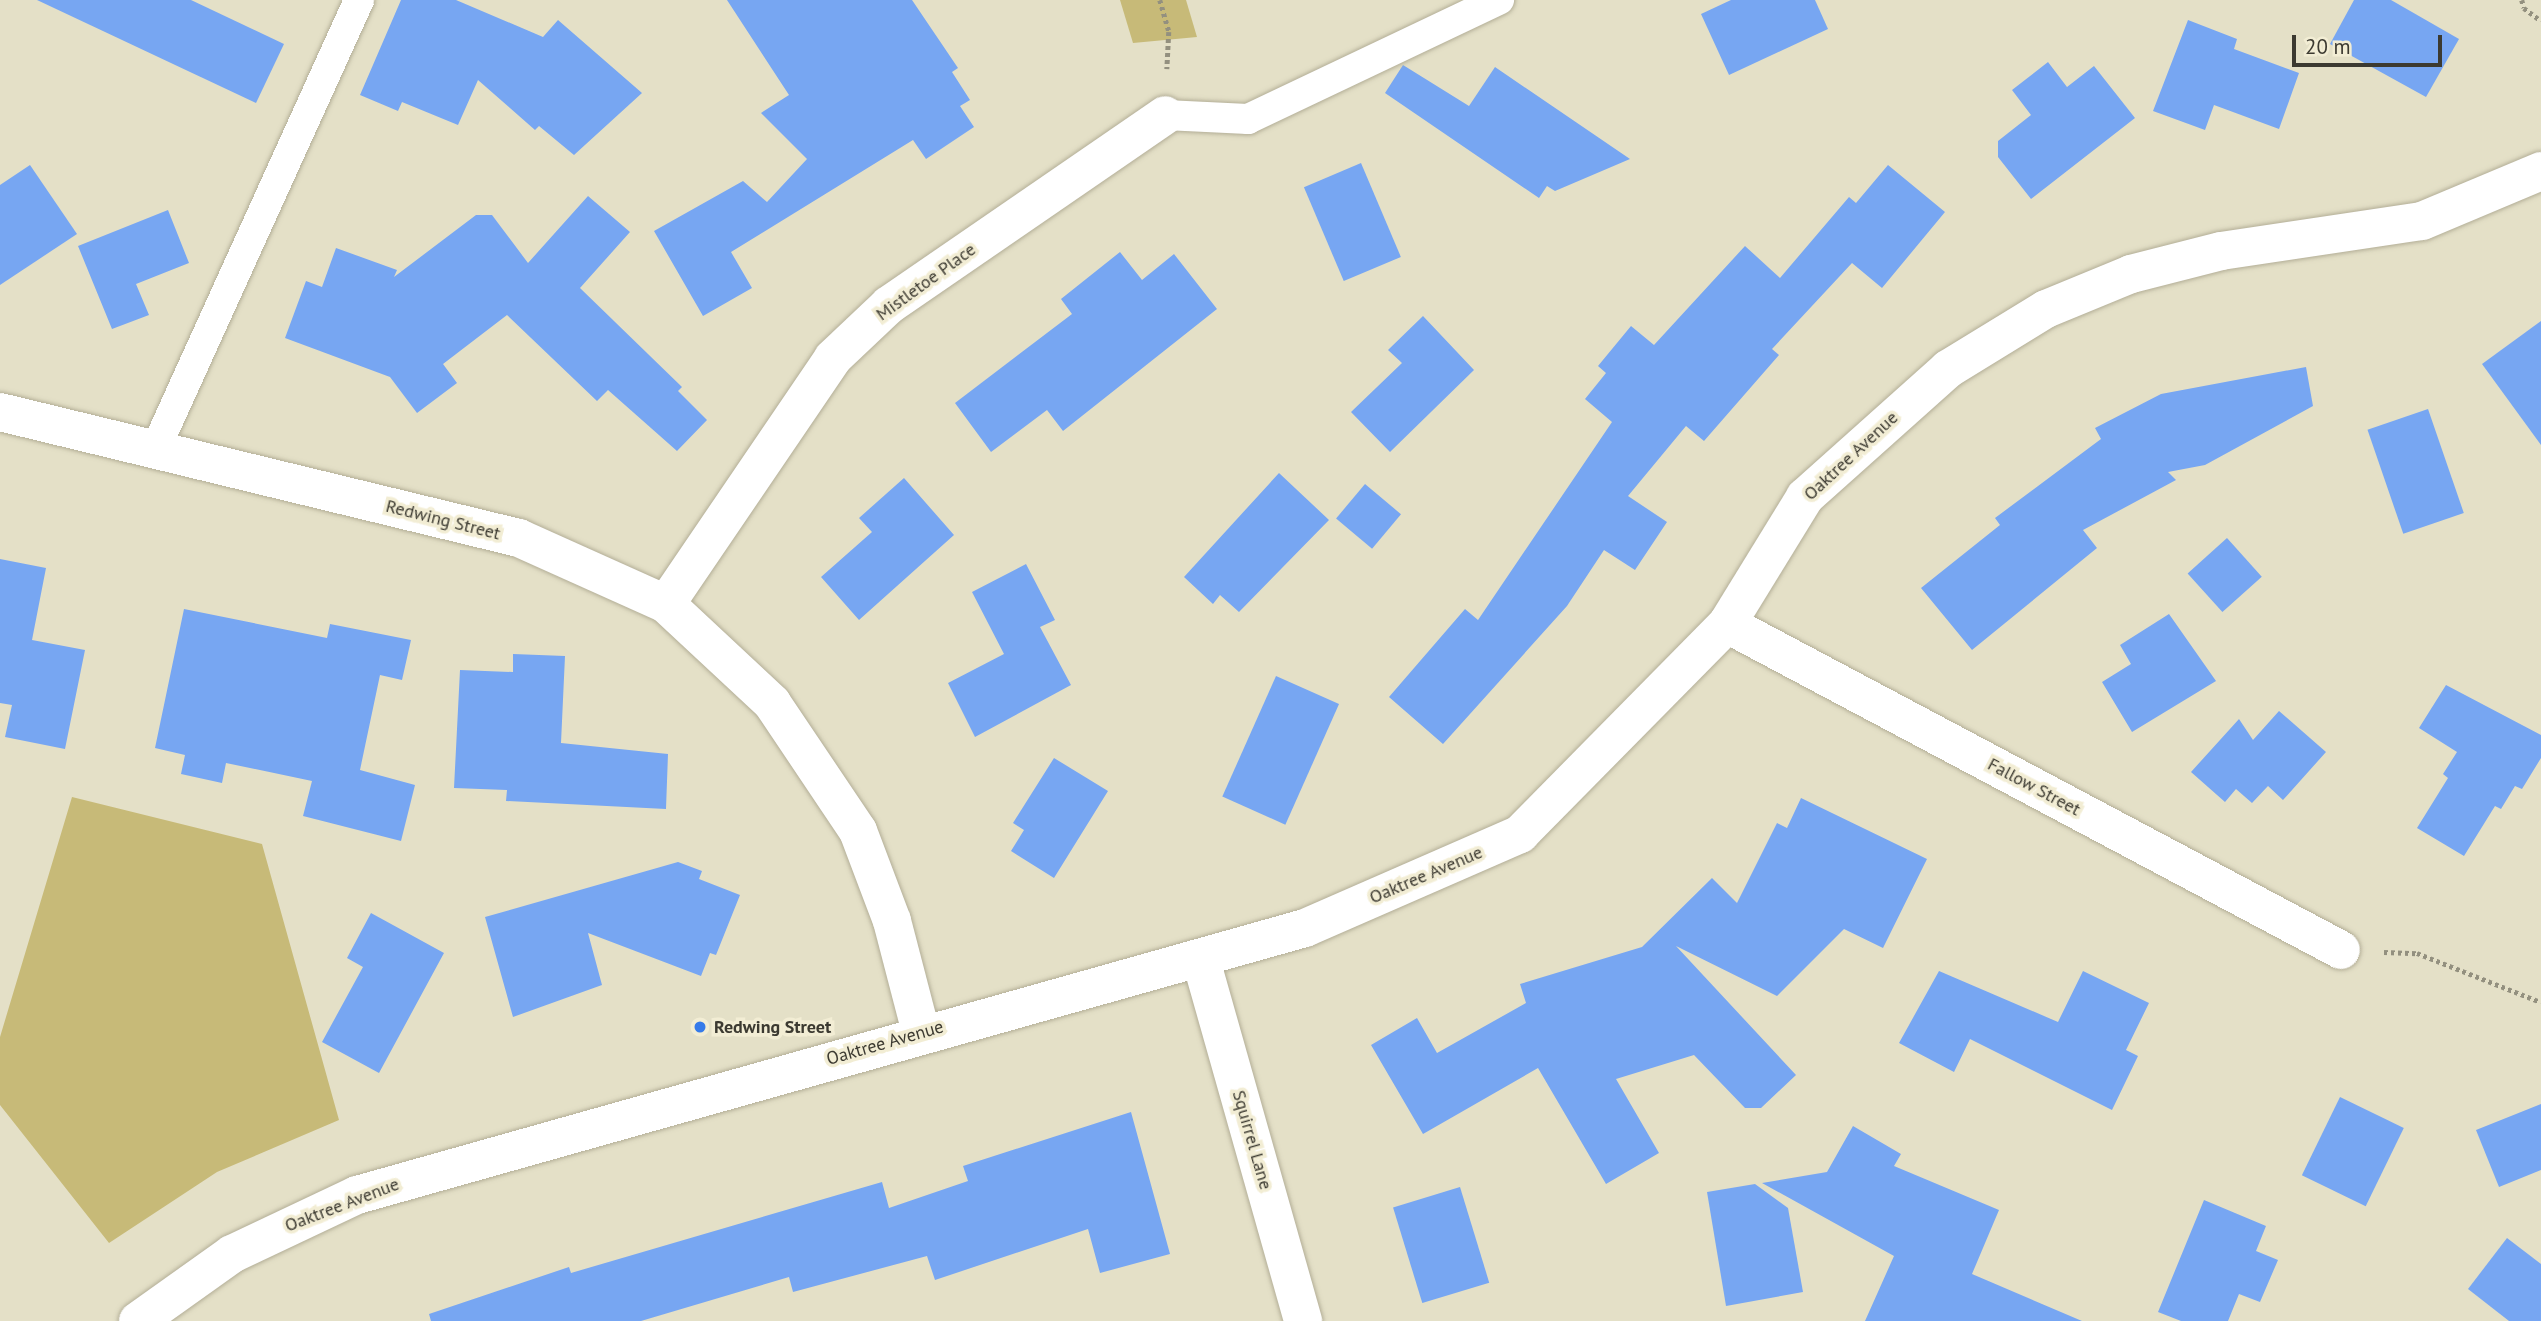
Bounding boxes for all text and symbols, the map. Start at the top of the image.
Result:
scale bar [2296,21,2446,65]
text: 20 m [2305,33,2351,60]
street label: Mistletoe Place [872,239,980,325]
street label: Oaktree Avenue [1799,407,1903,505]
street label: Redwing Street [384,495,502,545]
street label: Fallow Street [1984,753,2084,821]
street label: Oaktree Avenue [1366,841,1486,909]
place label: Redwing Street [714,1016,831,1038]
street label: Oaktree Avenue [824,1016,946,1070]
marker: Redwing Street [692,1019,708,1035]
street label: Squirrel Lane [1228,1088,1276,1192]
street label: Oaktree Avenue [282,1173,402,1237]

